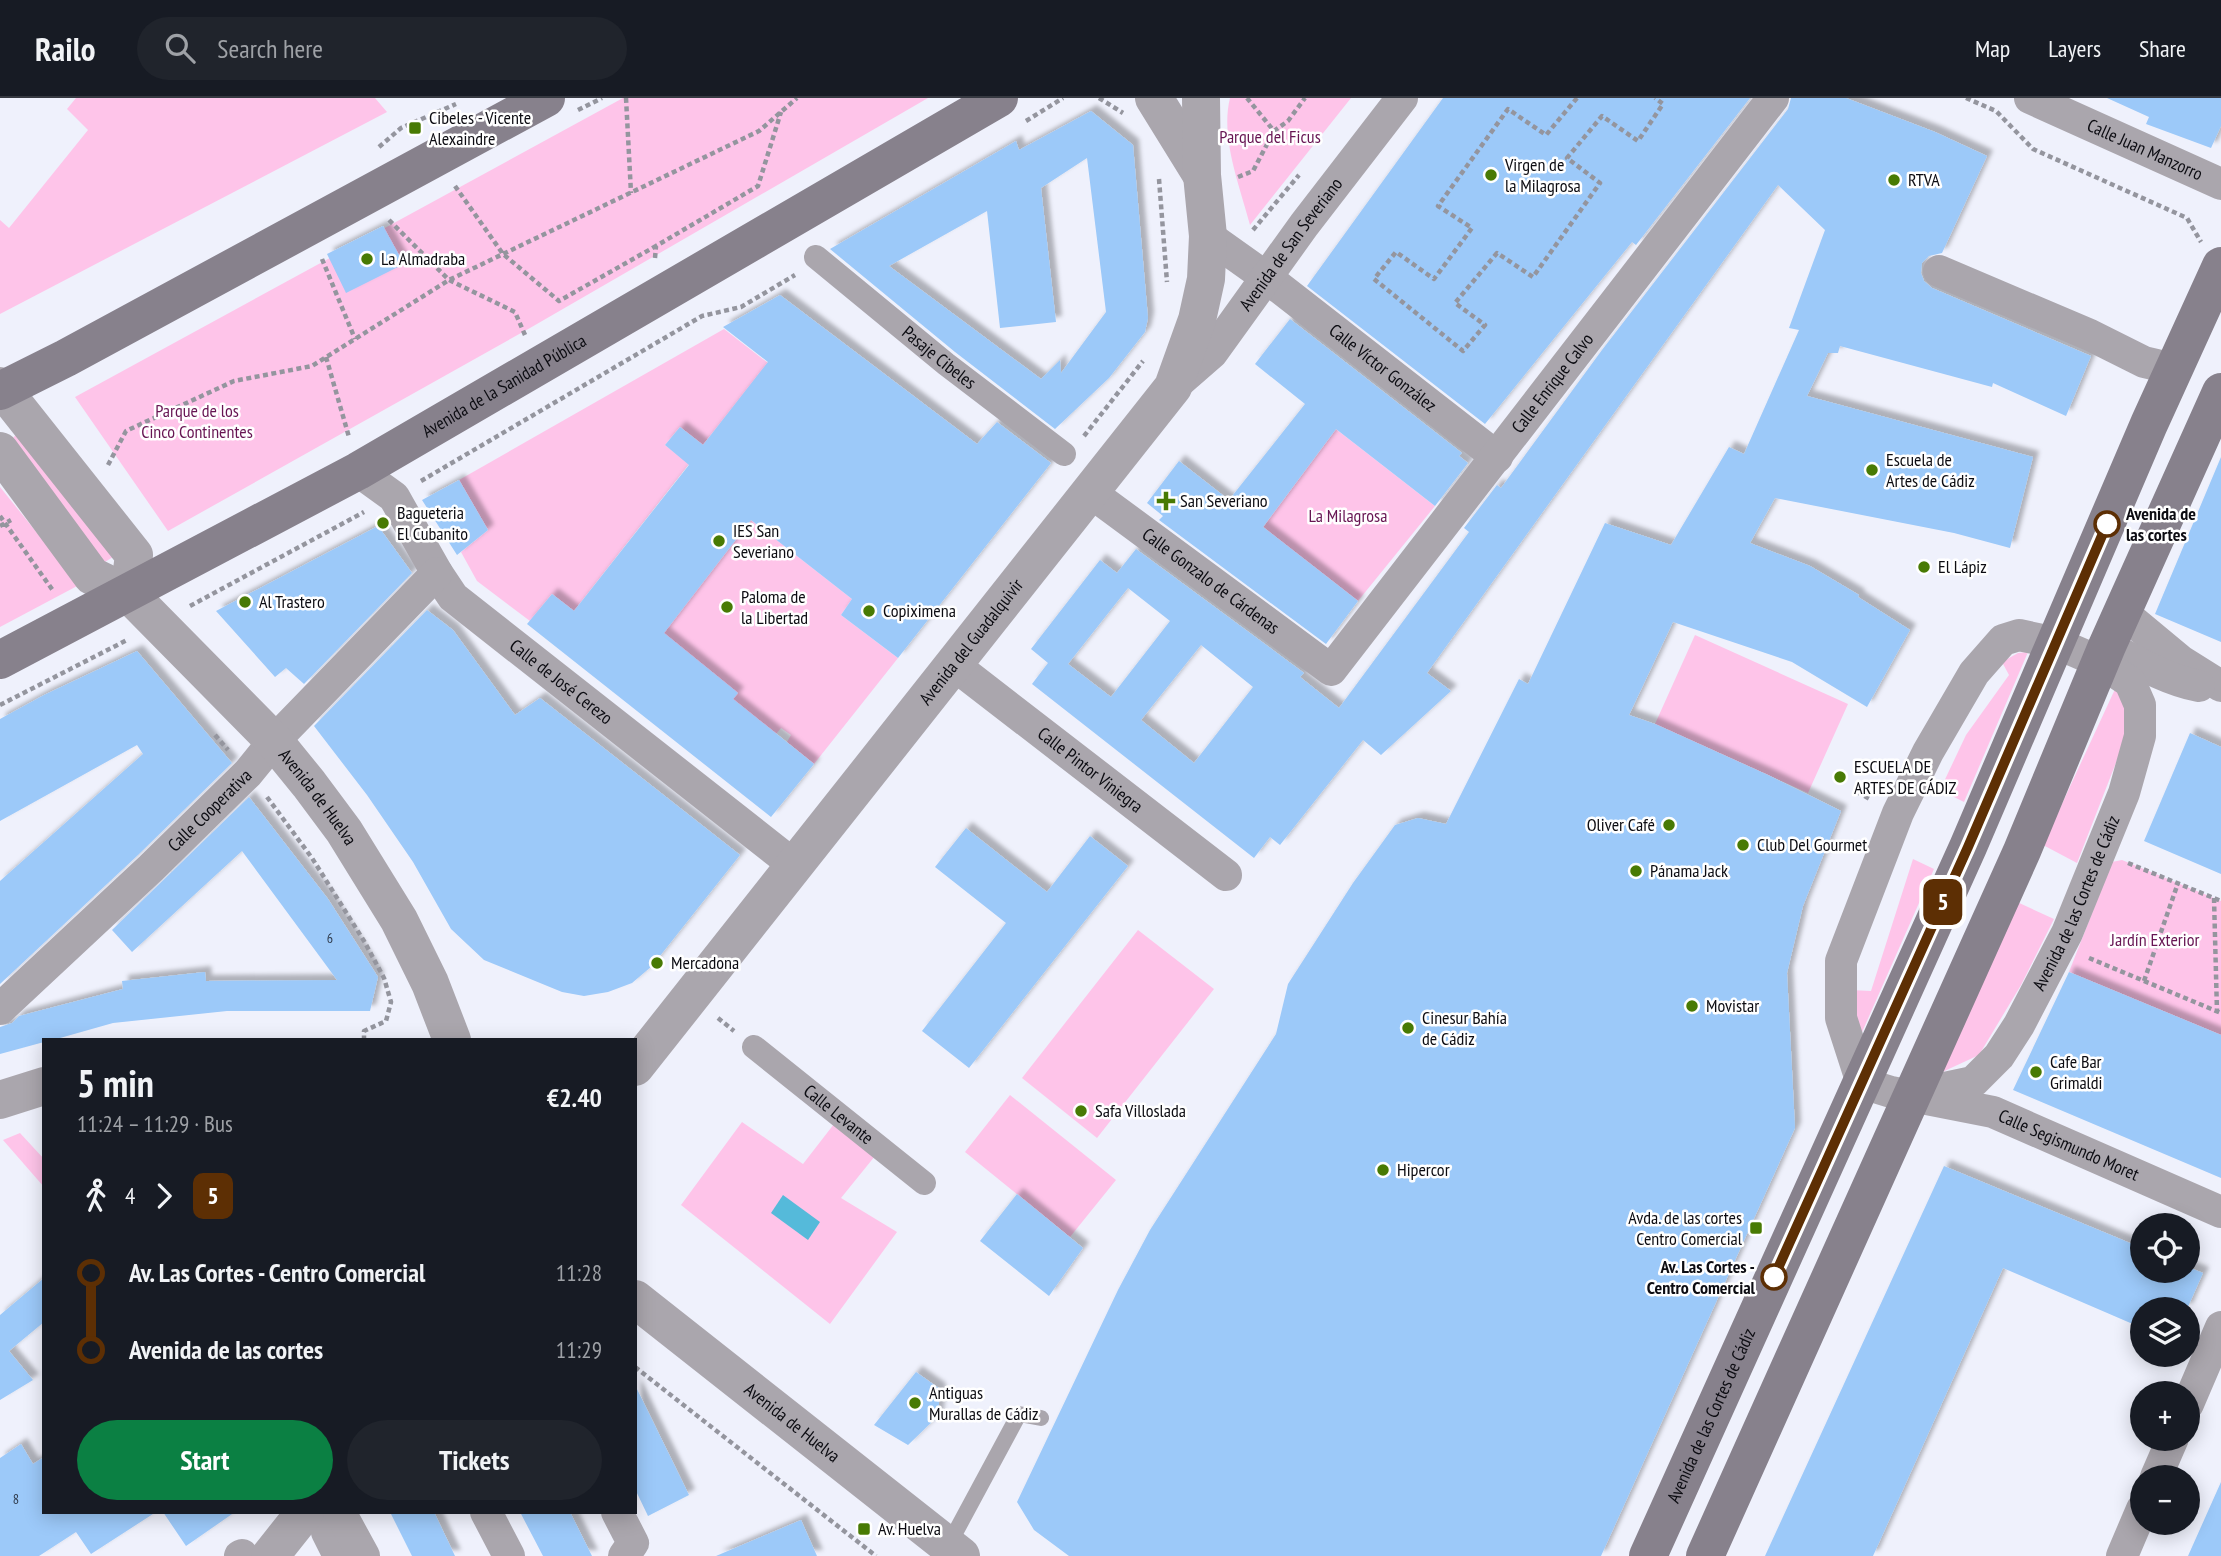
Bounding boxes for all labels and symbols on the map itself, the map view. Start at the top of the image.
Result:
place label: Cibeles - Vicente Alexaindre [429,106,531,150]
street label: Calle Juan Manzorro [2084,113,2207,185]
marker: Cibeles - Vicente Alexaindre [407,120,423,136]
park label: Parque del Ficus [1219,125,1321,148]
place label: Virgen de la Milagrosa [1504,153,1581,197]
marker: Virgen de la Milagrosa [1483,167,1499,183]
place label: RTVA [1908,168,1940,191]
marker: RTVA [1886,172,1902,188]
street label: Avenida de San Severiano [1234,173,1347,315]
place label: La Almadraba [381,247,465,270]
marker: La Almadraba [359,251,375,267]
street label: Calle Víctor González [1325,319,1441,417]
street label: Pasaje Cibeles [898,321,981,394]
street label: Calle Enrique Calvo [1506,328,1598,438]
street label: Avenida de la Sanidad Pública [418,329,590,442]
park label: Parque de los Cinco Continentes [141,399,253,443]
place label: Escuela de Artes de Cádiz [1886,448,1975,492]
marker: Escuela de Artes de Cádiz [1864,462,1880,478]
place label: San Severiano [1180,489,1268,512]
marker: San Severiano [1158,493,1174,509]
place label: Bagueteria El Cubanito [397,501,468,545]
place label: Avenida de las cortes [2125,502,2196,546]
park label: La Milagrosa [1309,504,1387,527]
marker: Avenida de las cortes [2094,511,2120,537]
marker: Bagueteria El Cubanito [375,515,391,531]
place label: IES San Severiano [733,519,794,563]
street label: Calle Gonzalo de Cárdenas [1138,523,1284,639]
marker: IES San Severiano [711,533,727,549]
place label: El Lápiz [1938,555,1987,578]
marker: El Lápiz [1916,559,1932,575]
street label: Avenida del Guadalquivir [914,574,1028,709]
place label: Paloma de la Libertad [741,585,808,629]
place label: Al Trastero [259,590,325,613]
marker: Al Trastero [237,594,253,610]
marker: Paloma de la Libertad [719,599,735,615]
place label: Copiximena [883,599,956,622]
marker: Copiximena [861,603,877,619]
street label: Calle de José Cerezo [505,634,618,729]
street label: Calle Pintor Viniegra [1033,722,1148,818]
street label: Avenida de Huelva [274,744,362,849]
place label: ESCUELA DE ARTES DE CÁDIZ [1854,755,1957,799]
street label: Calle Cooperativa [163,764,256,856]
marker: ESCUELA DE ARTES DE CÁDIZ [1832,769,1848,785]
street label: Avenida de las Cortes de Cádiz [2027,812,2125,994]
place label: Oliver Café [1587,813,1655,836]
marker: Oliver Café [1661,817,1677,833]
place label: Club Del Gourmet [1757,833,1867,856]
marker: Club Del Gourmet [1735,837,1751,853]
place label: Pánama Jack [1650,859,1728,882]
marker: Pánama Jack [1628,863,1644,879]
line badge: 5 [1920,879,1966,925]
park label: Jardín Exterior [2110,928,2199,951]
house number: 6 [327,929,333,947]
place label: Mercadona [671,951,739,974]
marker: Mercadona [649,955,665,971]
place label: Movistar [1706,994,1759,1017]
marker: Movistar [1684,998,1700,1014]
place label: Cinesur Bahía de Cádiz [1422,1006,1507,1050]
marker: Cinesur Bahía de Cádiz [1400,1020,1416,1036]
place label: Cafe Bar Grimaldi [2050,1050,2103,1094]
marker: Cafe Bar Grimaldi [2028,1064,2044,1080]
street label: Calle Levante [799,1079,878,1149]
place label: Safa Villoslada [1095,1099,1186,1122]
marker: Safa Villoslada [1073,1103,1089,1119]
street label: Calle Segismundo Moret [1995,1104,2143,1186]
place label: Hipercor [1397,1158,1450,1181]
marker: Hipercor [1375,1162,1391,1178]
place label: Avda. de las cortes Centro Comercial [1628,1206,1743,1250]
marker: Avda. de las cortes Centro Comercial [1748,1220,1764,1236]
place label: Av. Las Cortes - Centro Comercial [1647,1255,1756,1299]
marker: Av. Las Cortes - Centro Comercial [1761,1264,1787,1290]
street label: Avenida de las Cortes de Cádiz [1661,1324,1760,1506]
street label: Avenida de Huelva [740,1378,845,1467]
place label: Antiguas Murallas de Cádiz [929,1381,1039,1425]
marker: Antiguas Murallas de Cádiz [907,1395,923,1411]
house number: 8 [13,1490,19,1508]
place label: Av. Huelva [878,1517,941,1540]
marker: Av. Huelva [856,1521,872,1537]

